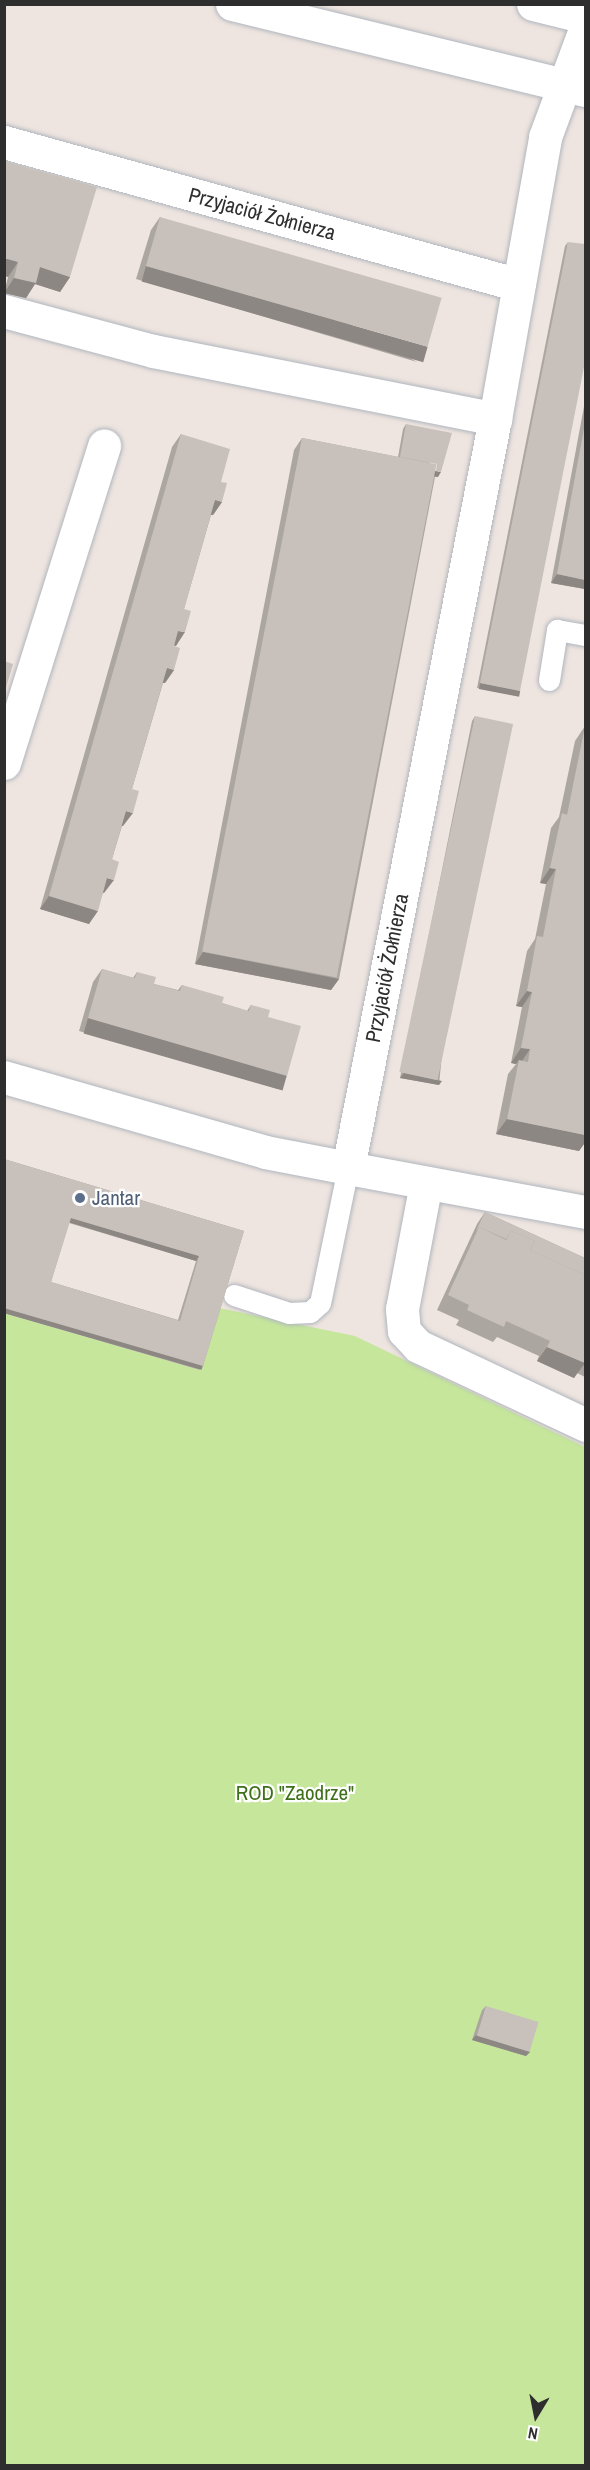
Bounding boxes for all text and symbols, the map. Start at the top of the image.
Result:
street label: Przyjaciół Żołnierza [186,182,338,246]
street label: Przyjaciół Żołnierza [360,891,414,1045]
place label: Jantar [92,1185,140,1211]
marker: Jantar [73,1191,87,1205]
park label: ROD "Zaodrze" [236,1780,354,1806]
north arrow [506,2386,566,2446]
text: N [526,2422,539,2445]

